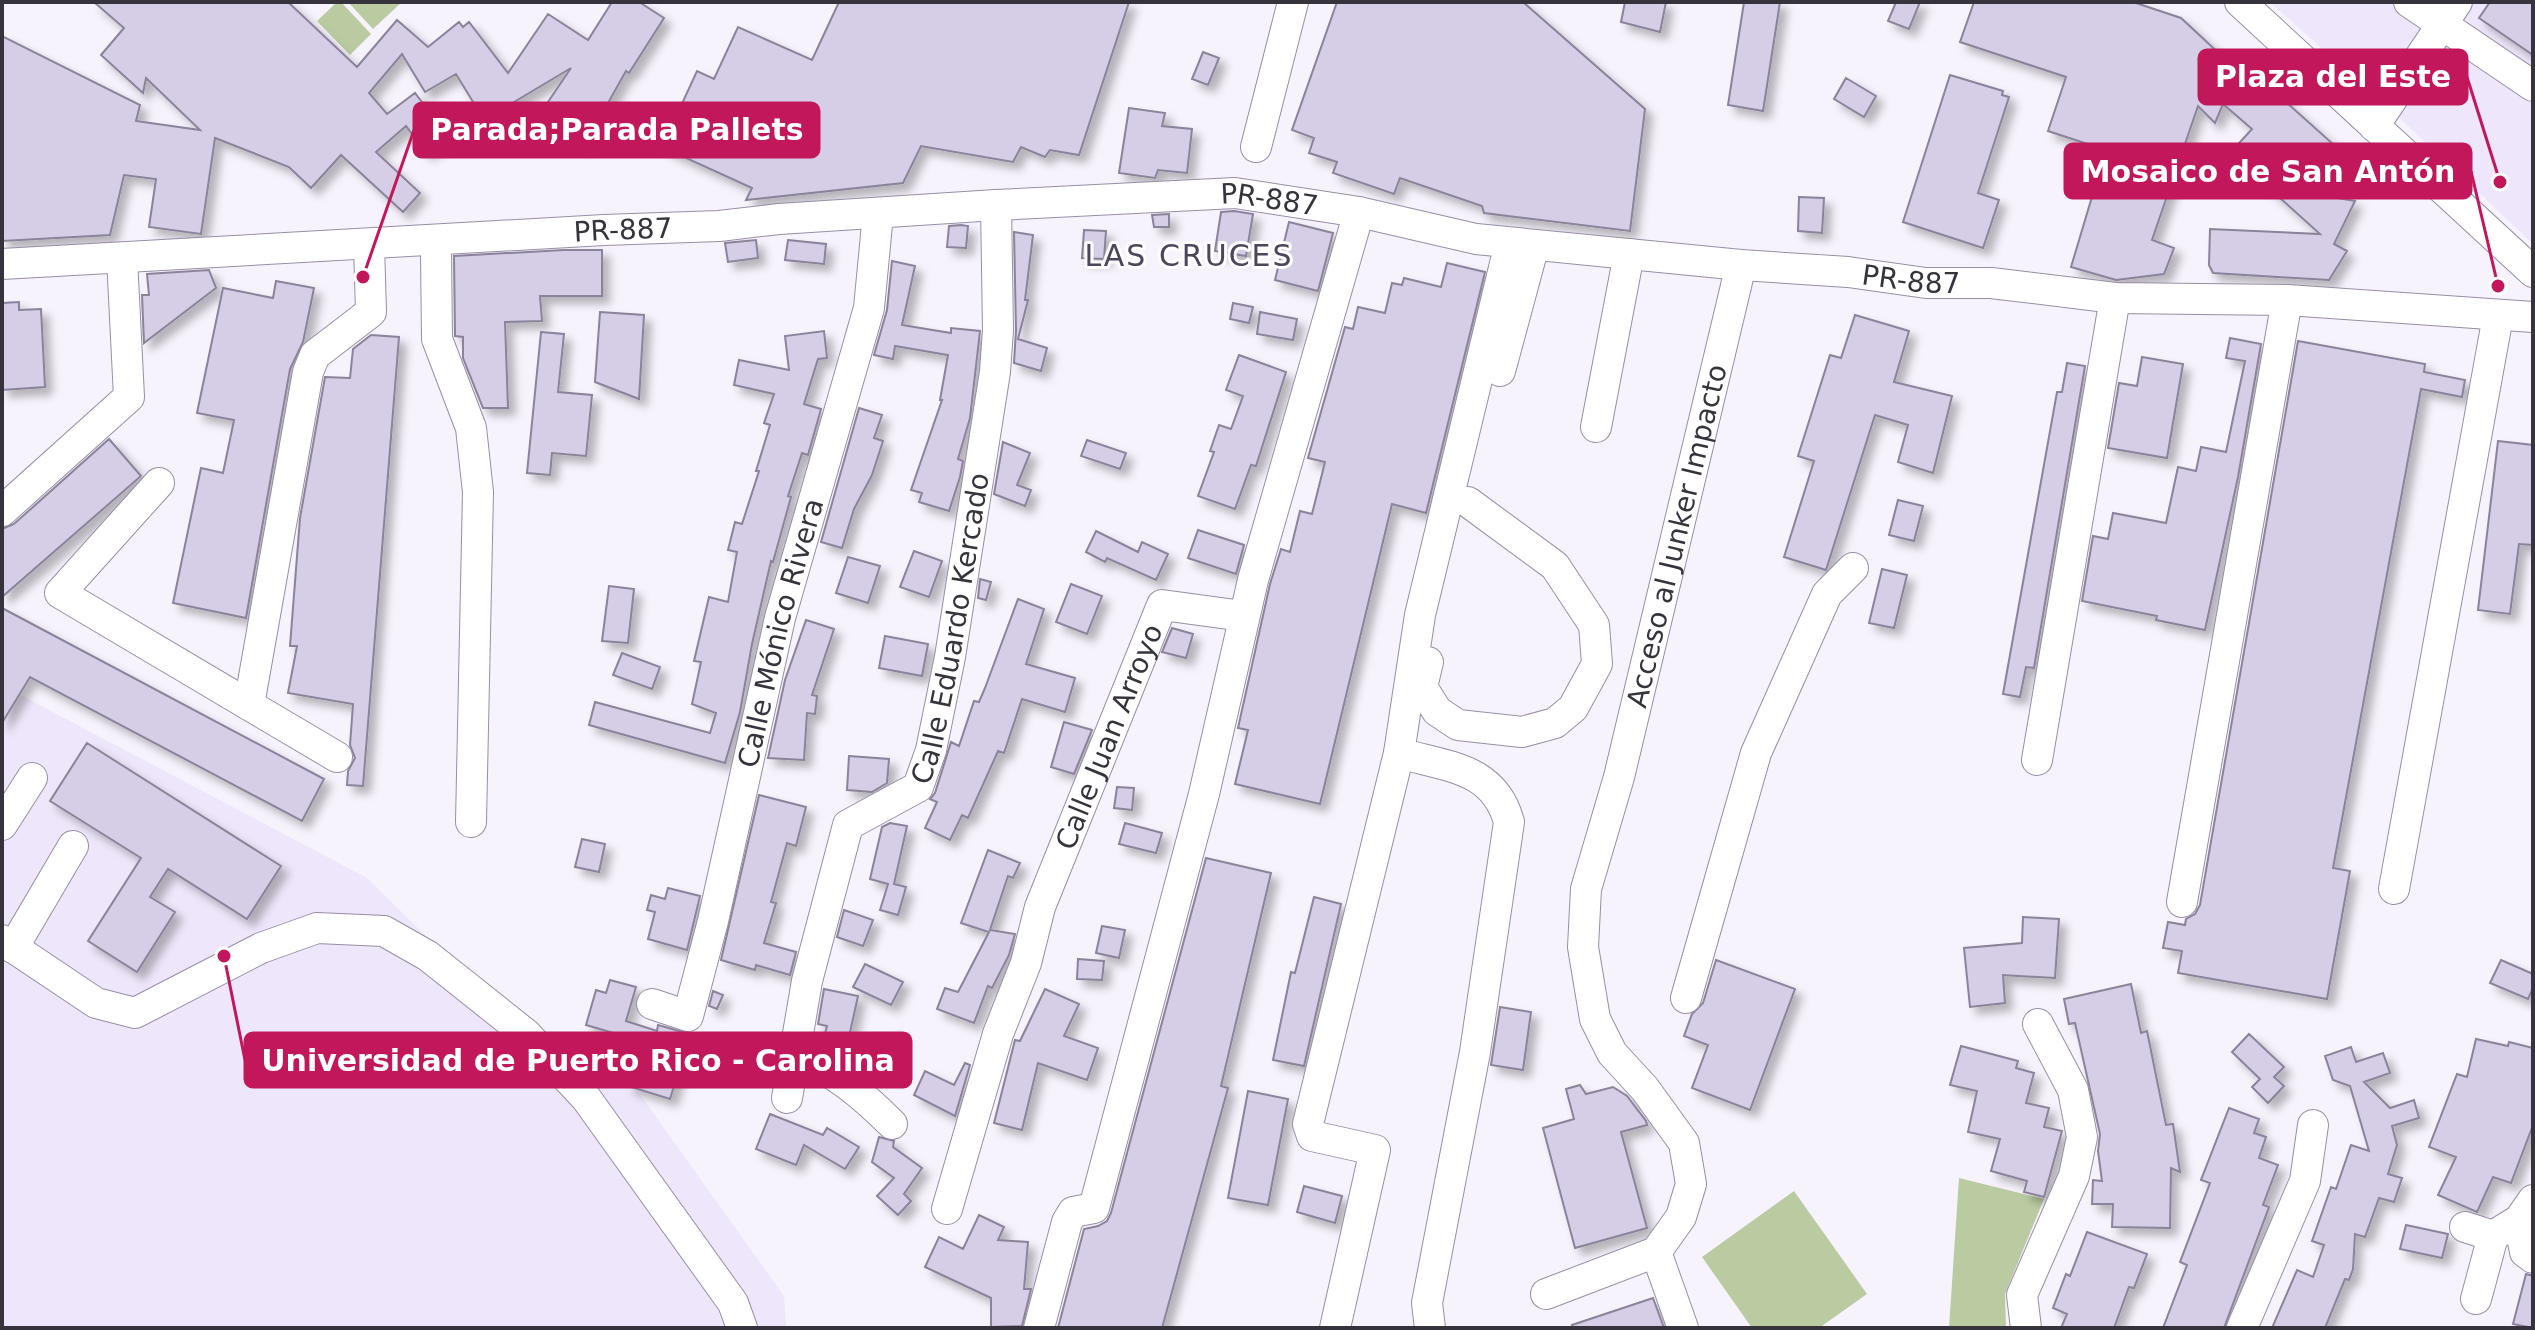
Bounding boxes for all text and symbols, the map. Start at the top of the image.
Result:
callout: Plaza del Este [2199,50,2467,104]
text: Plaza del Este [2215,59,2451,94]
callout: Parada;Parada Pallets [414,103,819,157]
text: Parada;Parada Pallets [430,112,804,147]
callout: Mosaico de San Antón [2065,144,2471,198]
text: Mosaico de San Antón [2081,154,2455,189]
street label: PR-887 [1220,176,1321,222]
street label: PR-887 [573,211,673,248]
district label: LAS CRUCES [1084,238,1294,273]
street label: PR-887 [1860,258,1960,300]
street label: Acceso al Junker Impacto [1620,361,1733,711]
street label: Calle Eduardo Kercado [904,470,995,789]
street label: Calle Mónico Rivera [731,495,830,771]
street label: Calle Juan Arroyo [1049,619,1169,854]
callout: Universidad de Puerto Rico - Carolina [245,1033,911,1087]
text: Universidad de Puerto Rico - Carolina [261,1043,895,1078]

